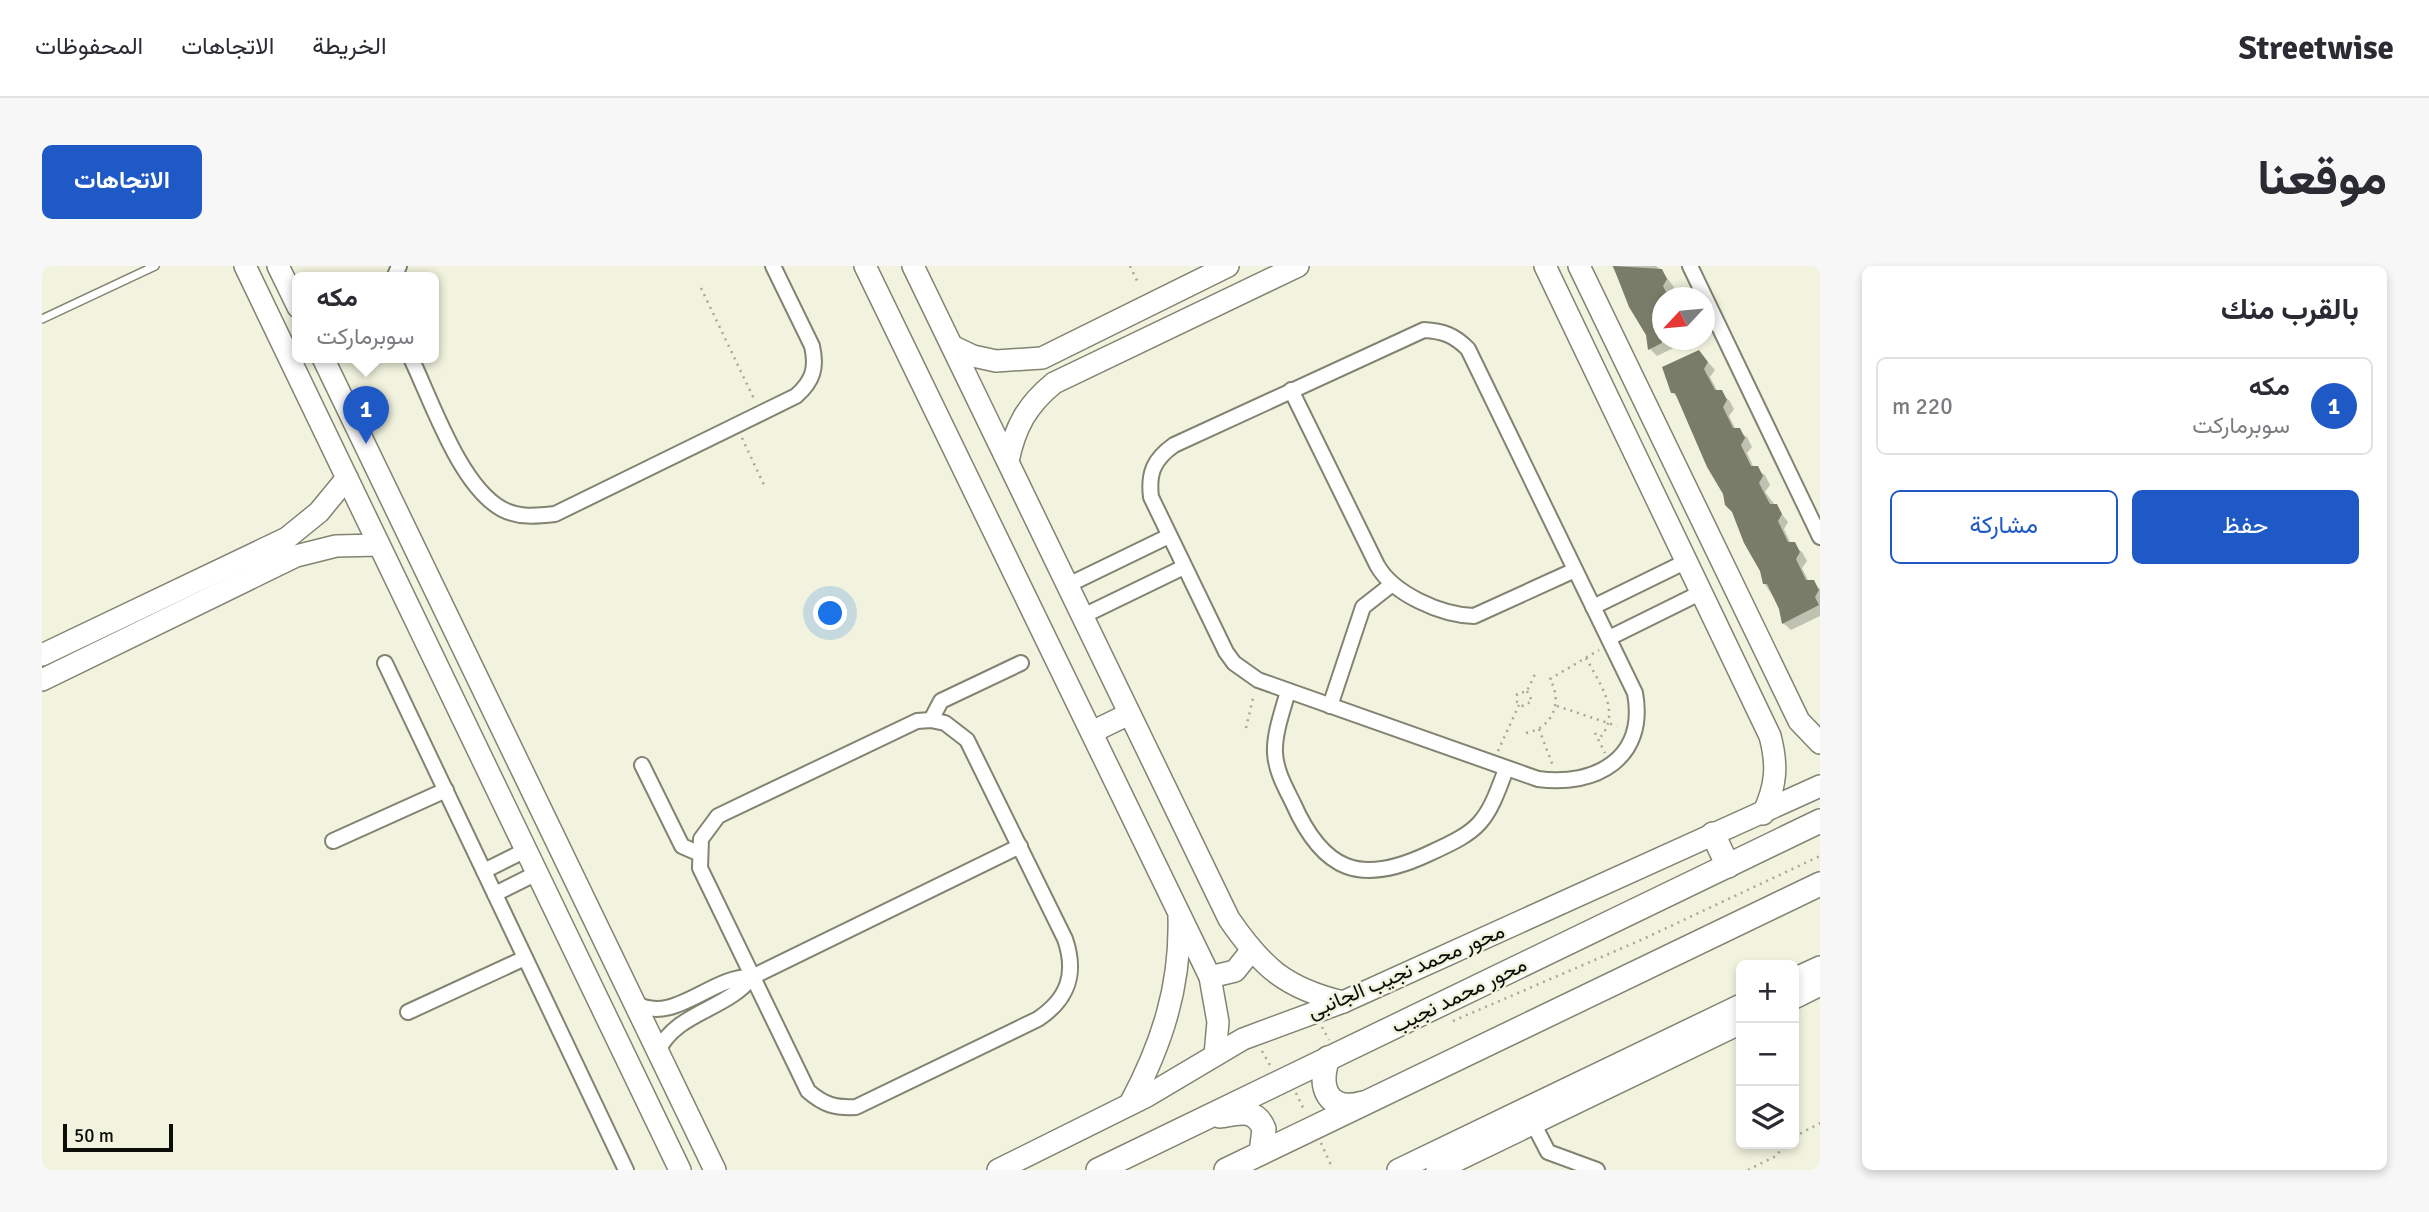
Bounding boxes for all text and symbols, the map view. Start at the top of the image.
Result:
text: Streetwise [2238,28,2394,69]
text: المحفوظات [35,31,143,61]
text: الاتجاهات [181,31,274,61]
text: الخريطة [312,31,387,61]
button: الاتجاهات [42,145,202,219]
text: موقعنا [2257,148,2387,208]
popup [292,272,439,363]
text: مكه [317,282,358,314]
north arrow [1652,287,1715,350]
text: بالقرب منك [2221,291,2359,328]
text: سوبرماركت [317,322,414,351]
text: مكه [2249,371,2290,403]
pin: 1 [343,386,389,444]
text: 220 m [1892,392,1953,421]
text: 1 [2328,392,2340,421]
text: سوبرماركت [2192,411,2290,440]
button: مشاركة [1890,490,2118,564]
button: حفظ [2132,490,2359,564]
your location [813,596,847,630]
street label: محور محمد نجيب الجانبى [1304,918,1508,1024]
street label: محور محمد نجيب [1387,951,1531,1039]
map controls [1736,960,1799,1149]
button: + [1736,960,1799,1023]
button: − [1736,1023,1799,1086]
button: layers [1736,1086,1799,1149]
scale bar [63,1121,173,1153]
text: 50 m [74,1124,114,1148]

